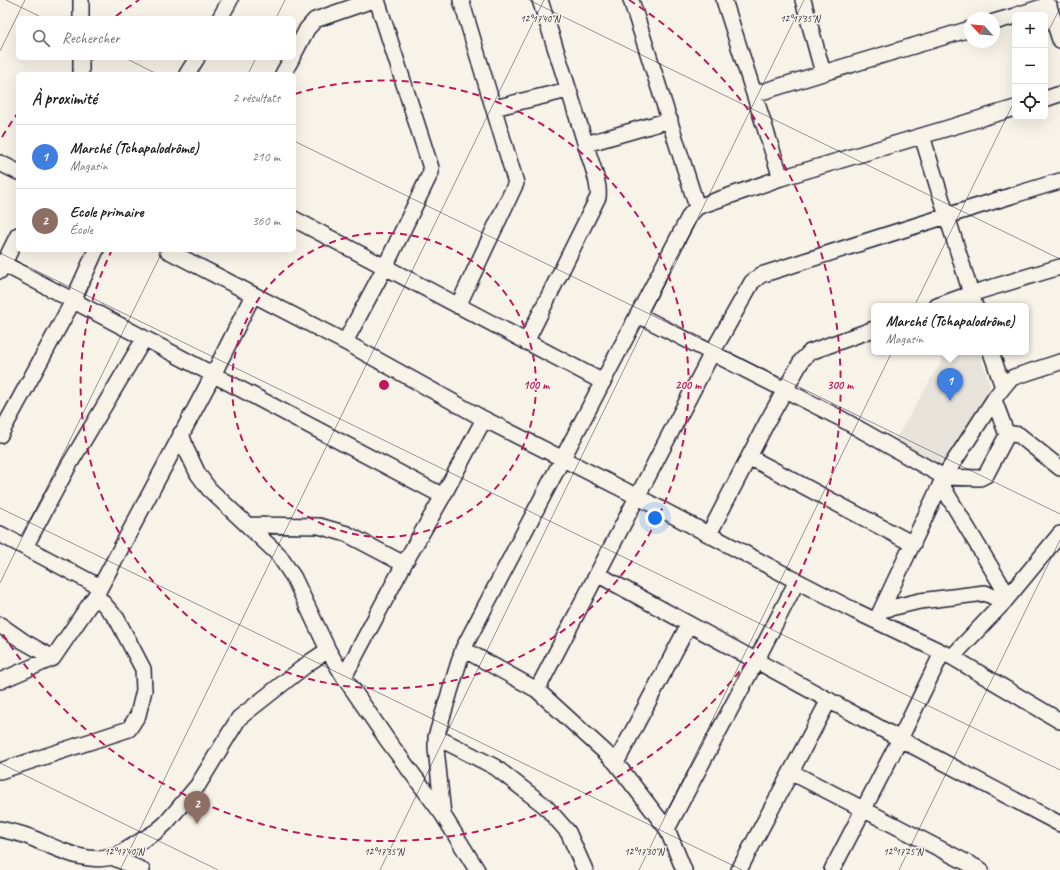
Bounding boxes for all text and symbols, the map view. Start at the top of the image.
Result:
text: 12°17'40"N [520,12,562,25]
text: 12°17'35"N [780,12,822,25]
north arrow [964,12,1000,48]
map controls [1012,12,1048,120]
button: + [1012,12,1048,48]
search box [16,16,296,60]
icon: search [30,27,52,49]
text: Rechercher [62,29,120,48]
button: − [1012,48,1048,84]
button: locate [1012,84,1048,120]
text: À proximité [32,88,97,109]
text: 2 résultats [232,90,280,106]
text: Marché (Tchapalodrôme) [70,139,199,158]
text: 1 [42,149,48,165]
text: 210 m [252,149,280,165]
text: Magasin [70,158,108,174]
text: Ecole primaire [70,203,143,222]
text: 2 [42,213,48,229]
text: 360 m [252,213,280,229]
text: École [70,222,93,238]
popup [871,303,1029,355]
text: Marché (Tchapalodrôme) [886,312,1014,331]
text: Magasin [886,331,923,347]
pin: 1 [937,368,963,401]
text: 100 m [523,377,550,393]
text: 200 m [675,377,702,393]
text: 300 m [827,377,854,393]
centre of rings [377,378,391,392]
your location [645,508,665,528]
pin: 2 [184,791,210,824]
text: 12°17'40"N [104,845,146,858]
text: 12°17'35"N [364,845,406,858]
text: 12°17'30"N [624,845,666,858]
text: 12°17'25"N [883,845,925,858]

